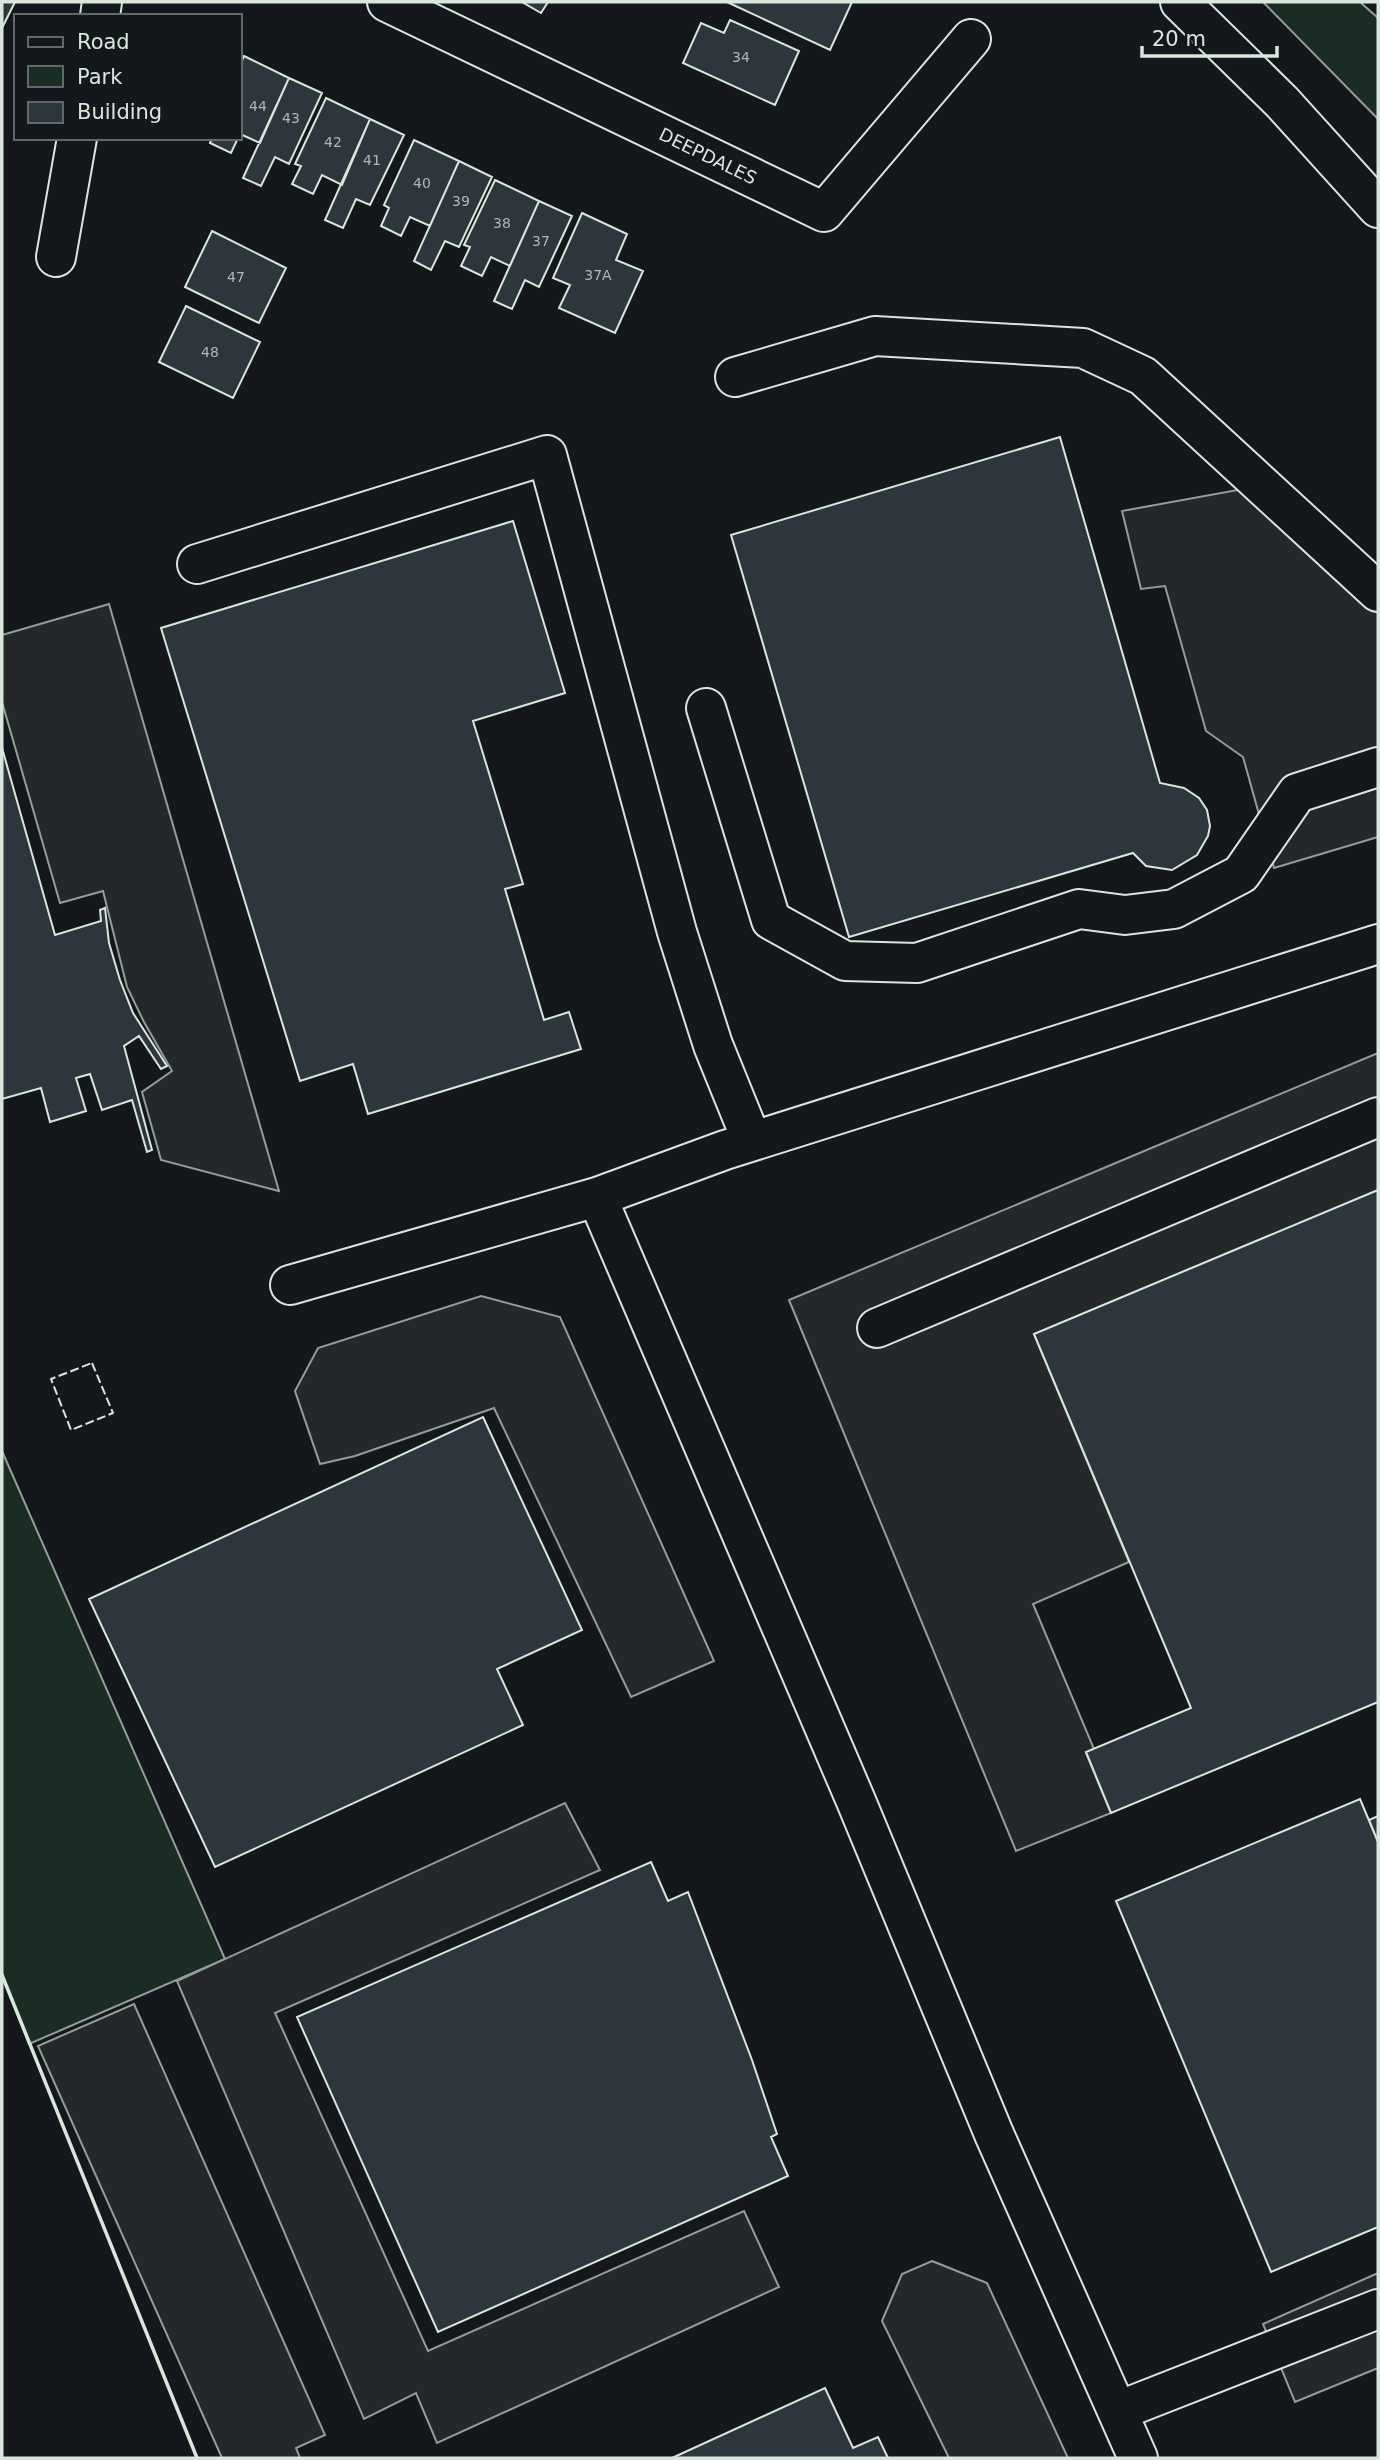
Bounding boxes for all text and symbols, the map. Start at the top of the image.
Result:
legend [14,14,242,140]
scale bar [1142,14,1277,58]
text: 20 m [1152,27,1206,51]
text: Road [77,30,130,54]
house number: 34 [732,49,750,65]
text: Park [77,65,123,89]
house number: 44 [249,98,267,114]
text: Building [77,100,162,124]
house number: 43 [282,110,300,126]
street label: DEEPDALES [656,123,760,189]
house number: 42 [324,134,342,150]
house number: 41 [363,152,381,168]
house number: 40 [413,175,431,191]
house number: 39 [452,193,470,209]
house number: 38 [493,215,511,231]
house number: 37 [532,233,550,249]
house number: 37A [584,267,612,283]
house number: 47 [227,269,245,285]
house number: 48 [201,344,219,360]

